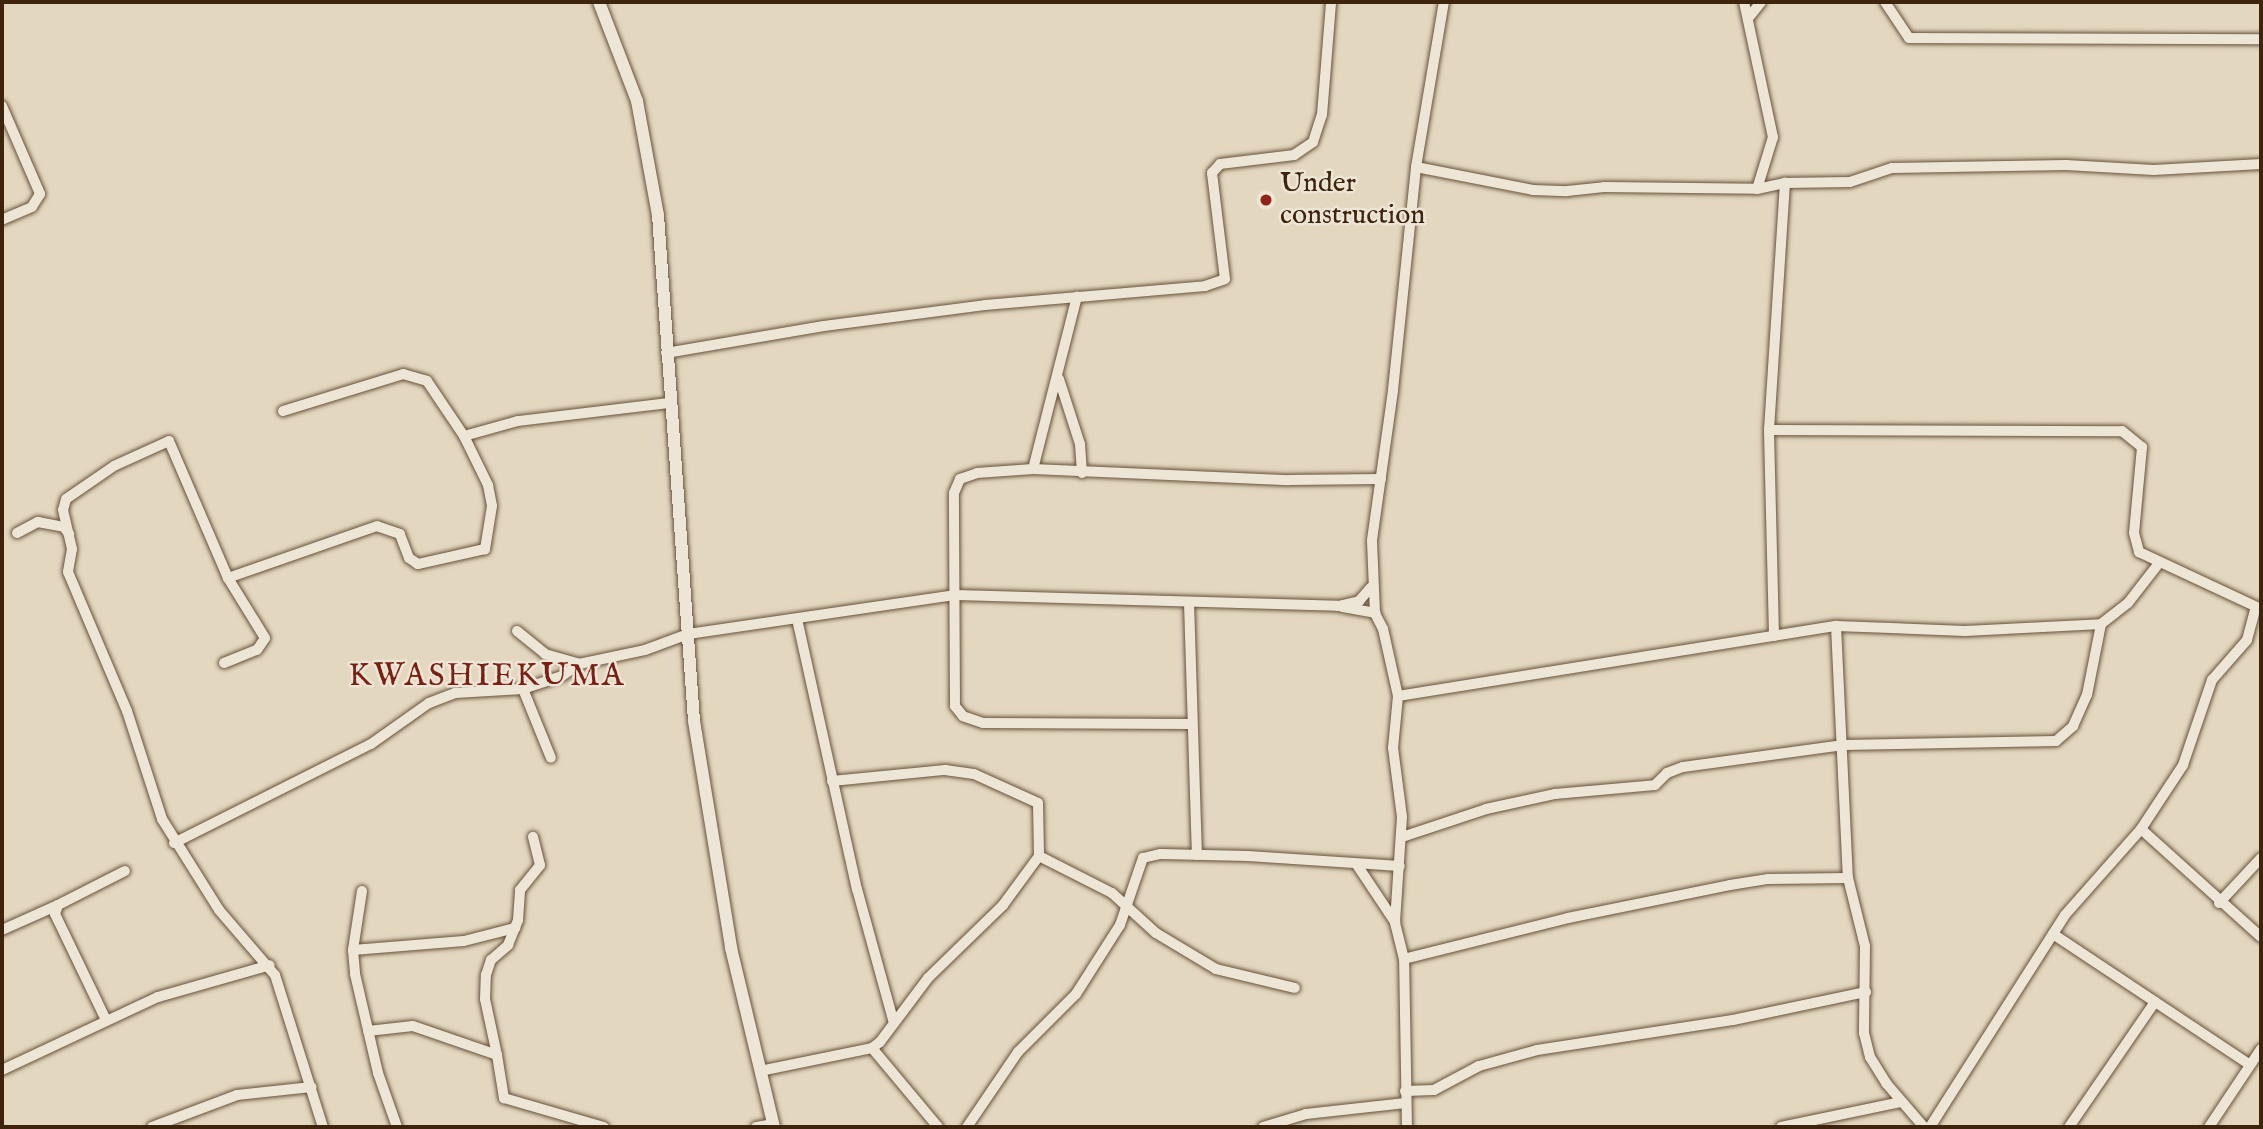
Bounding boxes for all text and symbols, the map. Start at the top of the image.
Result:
place label: Under construction [1280,167,1425,233]
marker: Under construction [1258,192,1274,208]
district label: KWASHIEKUMA [350,658,624,696]

